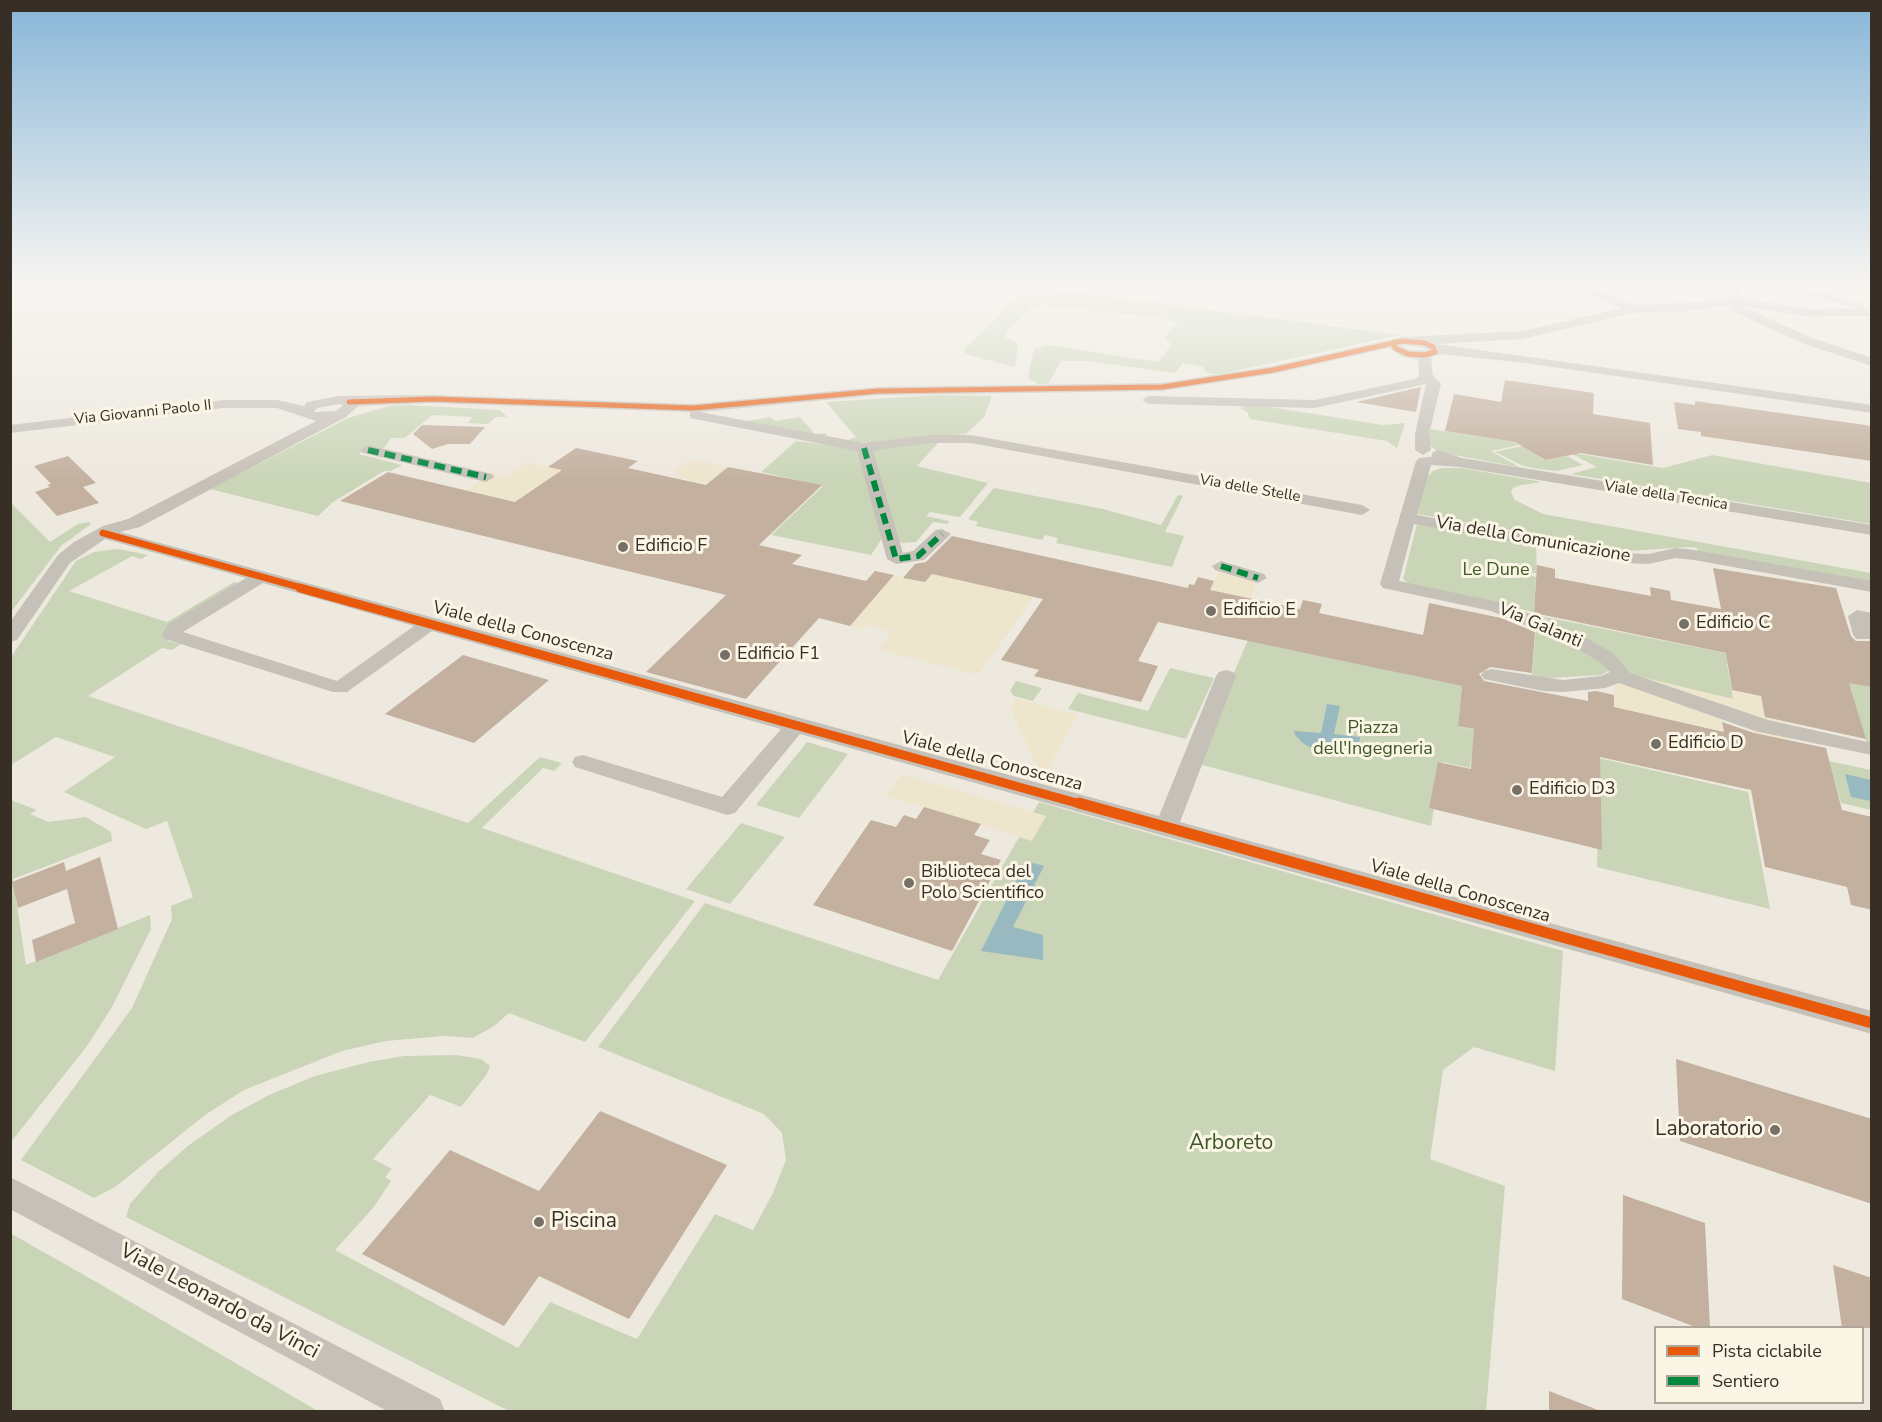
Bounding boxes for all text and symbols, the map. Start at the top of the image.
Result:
street label: Via Giovanni Paolo II [74,397,212,429]
street label: Via delle Stelle [1198,471,1302,507]
street label: Viale della Tecnica [1603,477,1729,515]
street label: Via della Comunicazione [1434,512,1632,568]
place label: Edificio F [635,536,707,558]
marker: Edificio F [616,540,630,554]
park label: Le Dune [1462,560,1530,582]
street label: Viale della Conoscenza [430,597,616,667]
street label: Via Galanti [1495,599,1585,653]
place label: Edificio E [1223,600,1296,622]
marker: Edificio E [1204,604,1218,618]
place label: Edificio C [1696,613,1770,635]
marker: Edificio C [1677,617,1691,631]
place label: Edificio F1 [737,644,820,666]
marker: Edificio F1 [718,648,732,662]
park label: Piazza dell'Ingegneria [1313,718,1433,760]
street label: Viale della Conoscenza [899,727,1085,797]
place label: Edificio D [1668,733,1744,755]
marker: Edificio D [1649,737,1663,751]
place label: Edificio D3 [1529,779,1615,801]
marker: Edificio D3 [1510,783,1524,797]
street label: Viale della Conoscenza [1367,856,1553,928]
place label: Biblioteca del Polo Scientifico [921,862,1044,904]
marker: Biblioteca del Polo Scientifico [902,876,916,890]
place label: Laboratorio [1655,1117,1763,1143]
marker: Laboratorio [1768,1123,1782,1137]
park label: Arboreto [1189,1131,1273,1157]
place label: Piscina [551,1209,617,1235]
marker: Piscina [532,1215,546,1229]
street label: Viale Leonardo da Vinci [115,1239,323,1365]
legend [1654,1326,1864,1404]
text: Pista ciclabile [1712,1339,1822,1363]
text: Sentiero [1712,1369,1779,1393]

